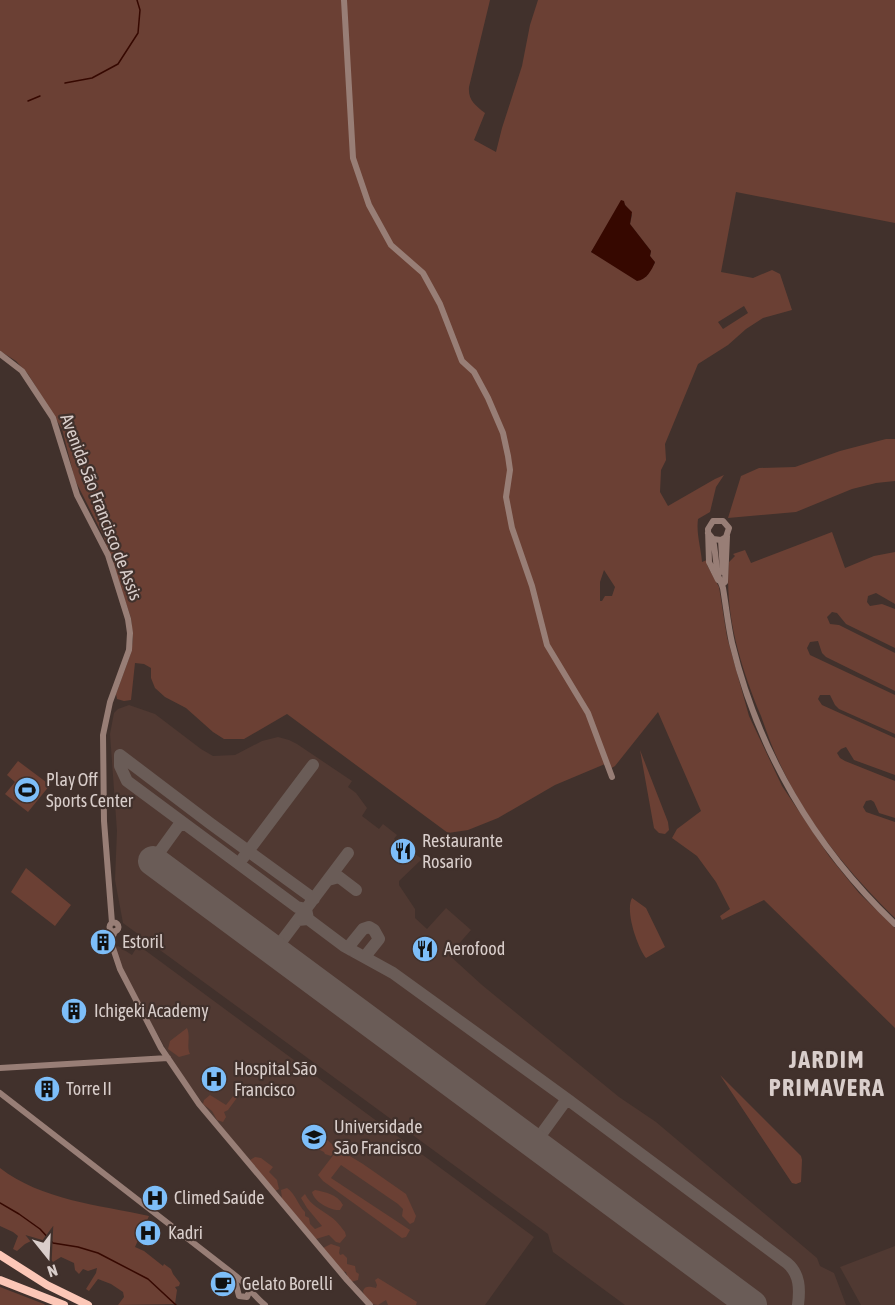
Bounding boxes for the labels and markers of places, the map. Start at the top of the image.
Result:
place label: Play Off Sports Center [46,769,134,811]
sports icon: Play Off Sports Center [12,775,42,805]
place label: Restaurante Rosario [422,830,503,872]
restaurant icon: Restaurante Rosario [388,836,418,866]
building icon: Estoril [88,927,118,957]
place label: Estoril [122,931,164,952]
restaurant icon: Aerofood [410,934,440,964]
place label: Aerofood [444,938,505,959]
building icon: Ichigeki Academy [59,996,89,1026]
place label: Ichigeki Academy [94,1000,209,1021]
place label: Hospital São Francisco [234,1058,317,1100]
hospital icon: Hospital São Francisco [199,1064,229,1094]
building icon: Torre II [32,1074,62,1104]
place label: Torre II [66,1078,112,1099]
place label: Universidade São Francisco [334,1116,422,1158]
school or university icon: Universidade São Francisco [299,1122,329,1152]
hospital icon: Climed Saúde [140,1183,170,1213]
place label: Climed Saúde [174,1187,264,1208]
hospital icon: Kadri [133,1218,163,1248]
place label: Kadri [168,1222,203,1243]
cafe icon: Gelato Borelli [208,1269,238,1299]
place label: Gelato Borelli [242,1273,333,1294]

